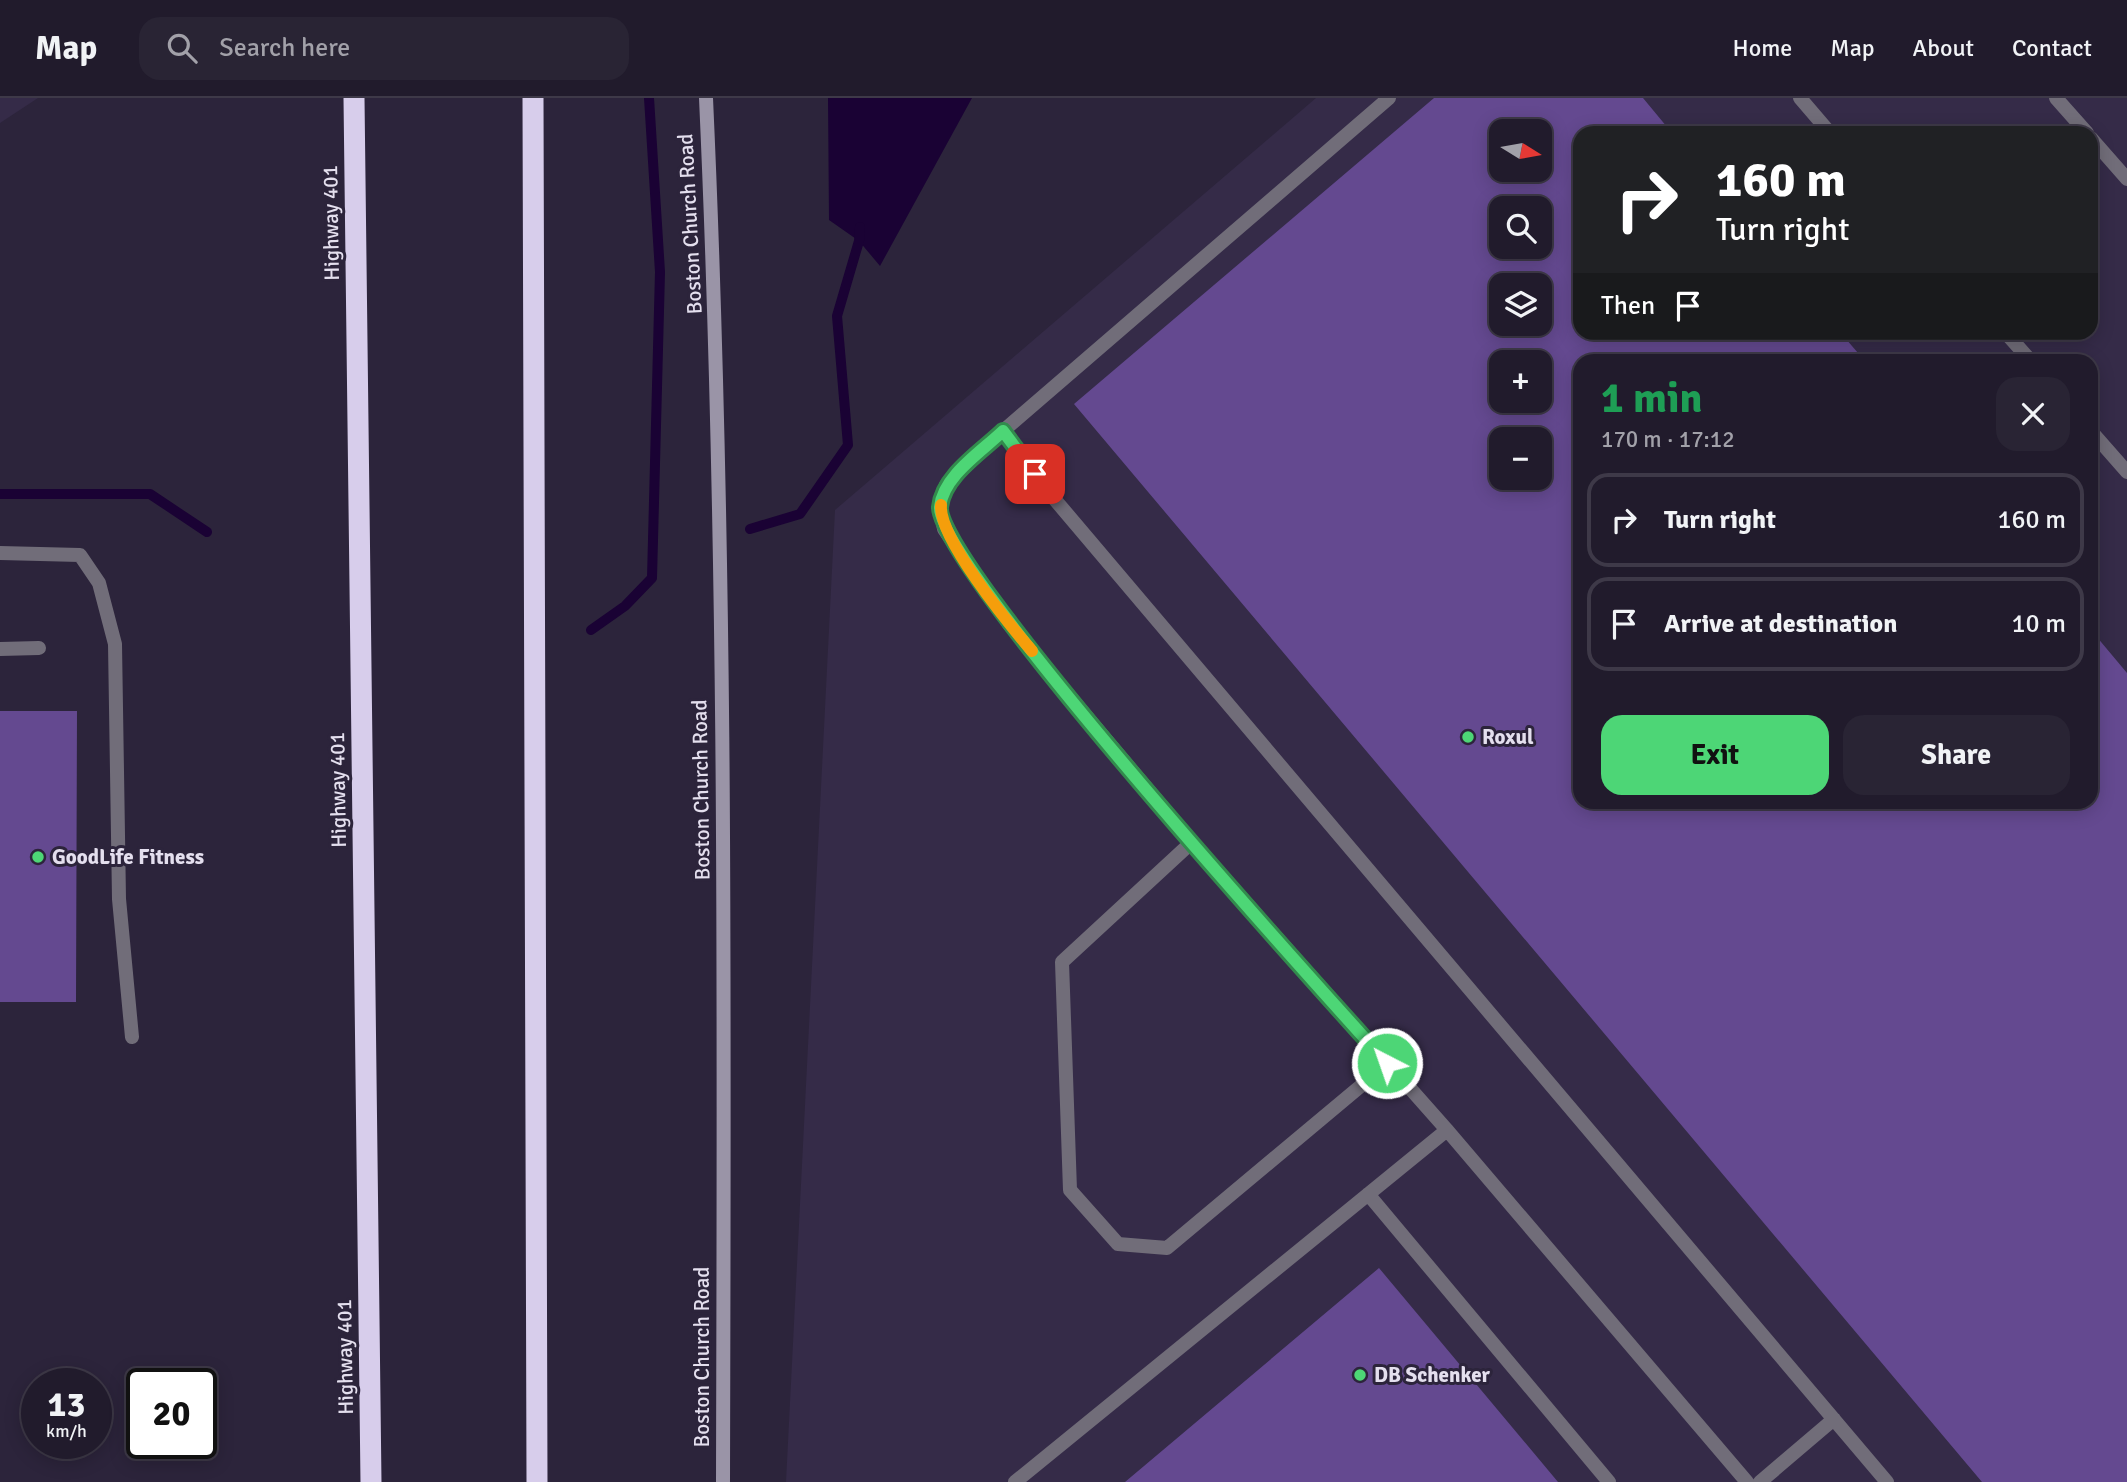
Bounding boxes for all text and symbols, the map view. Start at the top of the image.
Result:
search box [139,17,629,80]
text: Map [35,28,97,69]
icon: search [163,29,201,67]
text: Search here [219,32,350,64]
text: Home [1732,33,1792,63]
text: Map [1830,33,1875,63]
text: About [1913,33,1974,63]
text: Contact [2012,33,2092,63]
north arrow [1489,119,1552,182]
map controls [1489,119,1552,490]
street label: Boston Church Road [672,133,708,315]
text: 160 m [1716,150,1846,210]
icon: right [1601,154,1692,245]
street label: Highway 401 [317,165,345,281]
button: search [1489,196,1552,259]
text: Turn right [1716,210,1849,249]
button: layers [1489,273,1552,336]
icon: arrive [1669,287,1707,325]
text: Then [1601,290,1655,322]
button: + [1489,350,1552,413]
text: 1 min [1601,373,1702,424]
button: close [1996,377,2070,451]
text: 170 m · 17:12 [1601,425,1735,454]
button: − [1489,427,1552,490]
pin [1005,444,1065,504]
icon: arrive [1016,455,1054,493]
icon: right [1605,501,1643,539]
text: Turn right [1664,504,1776,536]
text: 160 m [1997,504,2066,536]
icon: arrive [1605,605,1643,643]
text: Arrive at destination [1664,608,1897,640]
text: 10 m [2011,608,2066,640]
street label: Boston Church Road [686,699,716,881]
button: Exit [1601,715,1829,795]
button: Share [1843,715,2070,795]
place label: Roxul [1482,724,1534,750]
marker: Roxul [1460,729,1476,745]
street label: Highway 401 [324,732,352,848]
place label: GoodLife Fitness [52,844,204,870]
marker: GoodLife Fitness [30,849,46,865]
position arrow [1350,1026,1424,1100]
street label: Boston Church Road [689,1267,715,1447]
street label: Highway 401 [331,1299,359,1415]
place label: DB Schenker [1374,1362,1491,1388]
marker: DB Schenker [1352,1367,1368,1383]
speed limit sign: 20 [126,1368,217,1459]
text: 13 [48,1383,85,1426]
text: km/h [46,1420,87,1442]

